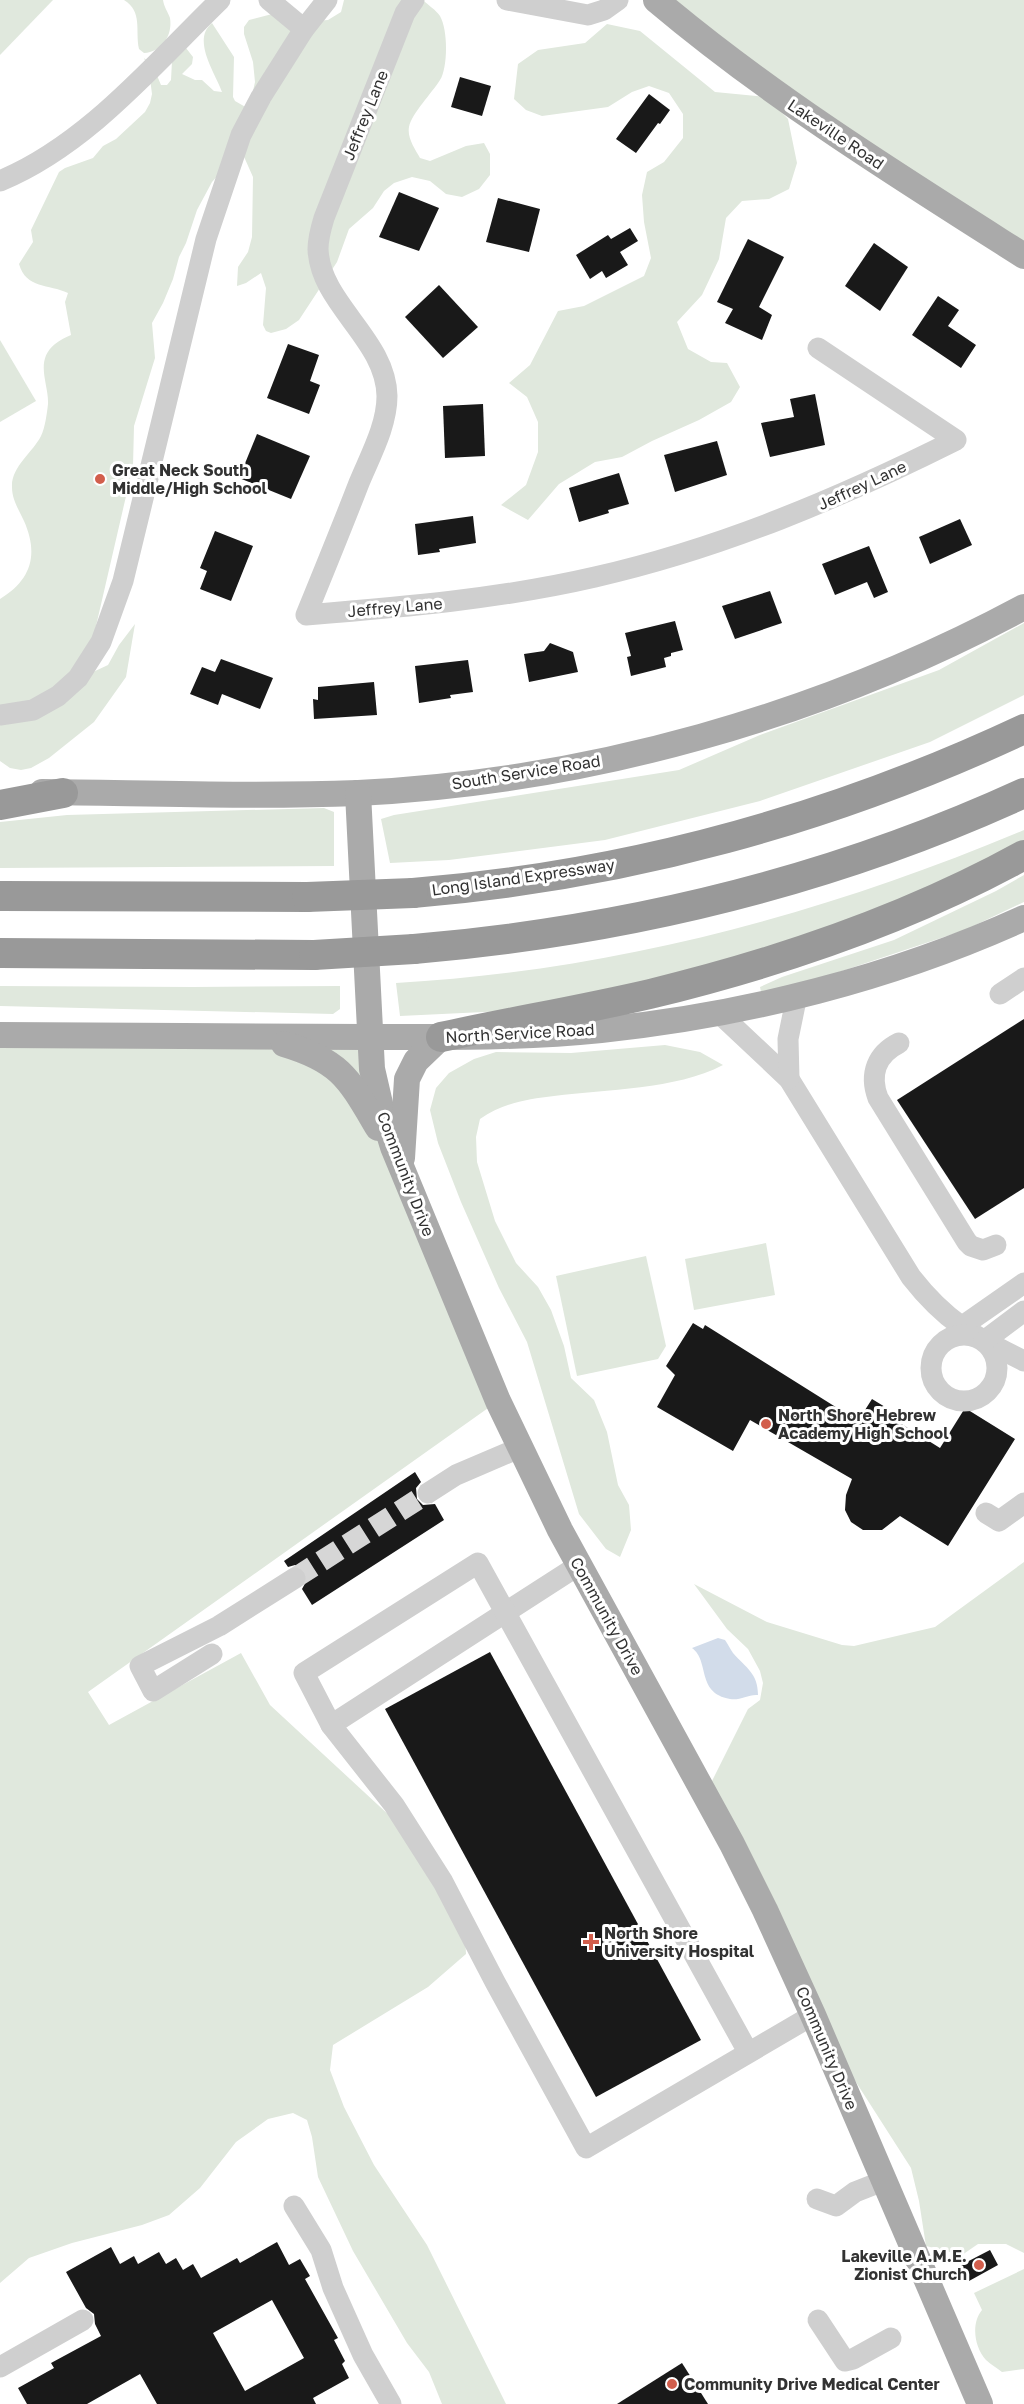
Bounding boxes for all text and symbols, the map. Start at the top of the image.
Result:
street label: Jeffrey Lane [338,67,392,163]
street label: Lakeville Road [784,94,888,174]
street label: Jeffrey Lane [815,456,909,514]
place label: Great Neck South Middle/High School [112,460,268,498]
marker: Great Neck South Middle/High School [93,472,107,486]
street label: Jeffrey Lane [347,593,443,621]
street label: South Service Road [450,750,602,794]
street label: Long Island Expressway [430,854,616,900]
street label: North Service Road [445,1019,595,1047]
street label: Community Drive [373,1109,439,1239]
place label: North Shore Hebrew Academy High School [778,1405,949,1443]
marker: North Shore Hebrew Academy High School [759,1417,773,1431]
street label: Community Drive [566,1553,648,1679]
place label: North Shore University Hospital [604,1923,755,1961]
marker: North Shore University Hospital [582,1933,600,1951]
street label: Community Drive [792,1983,862,2113]
place label: Lakeville A.M.E. Zionist Church [841,2246,967,2284]
marker: Lakeville A.M.E. Zionist Church [972,2258,986,2272]
place label: Community Drive Medical Center [684,2374,940,2394]
marker: Community Drive Medical Center [665,2377,679,2391]

